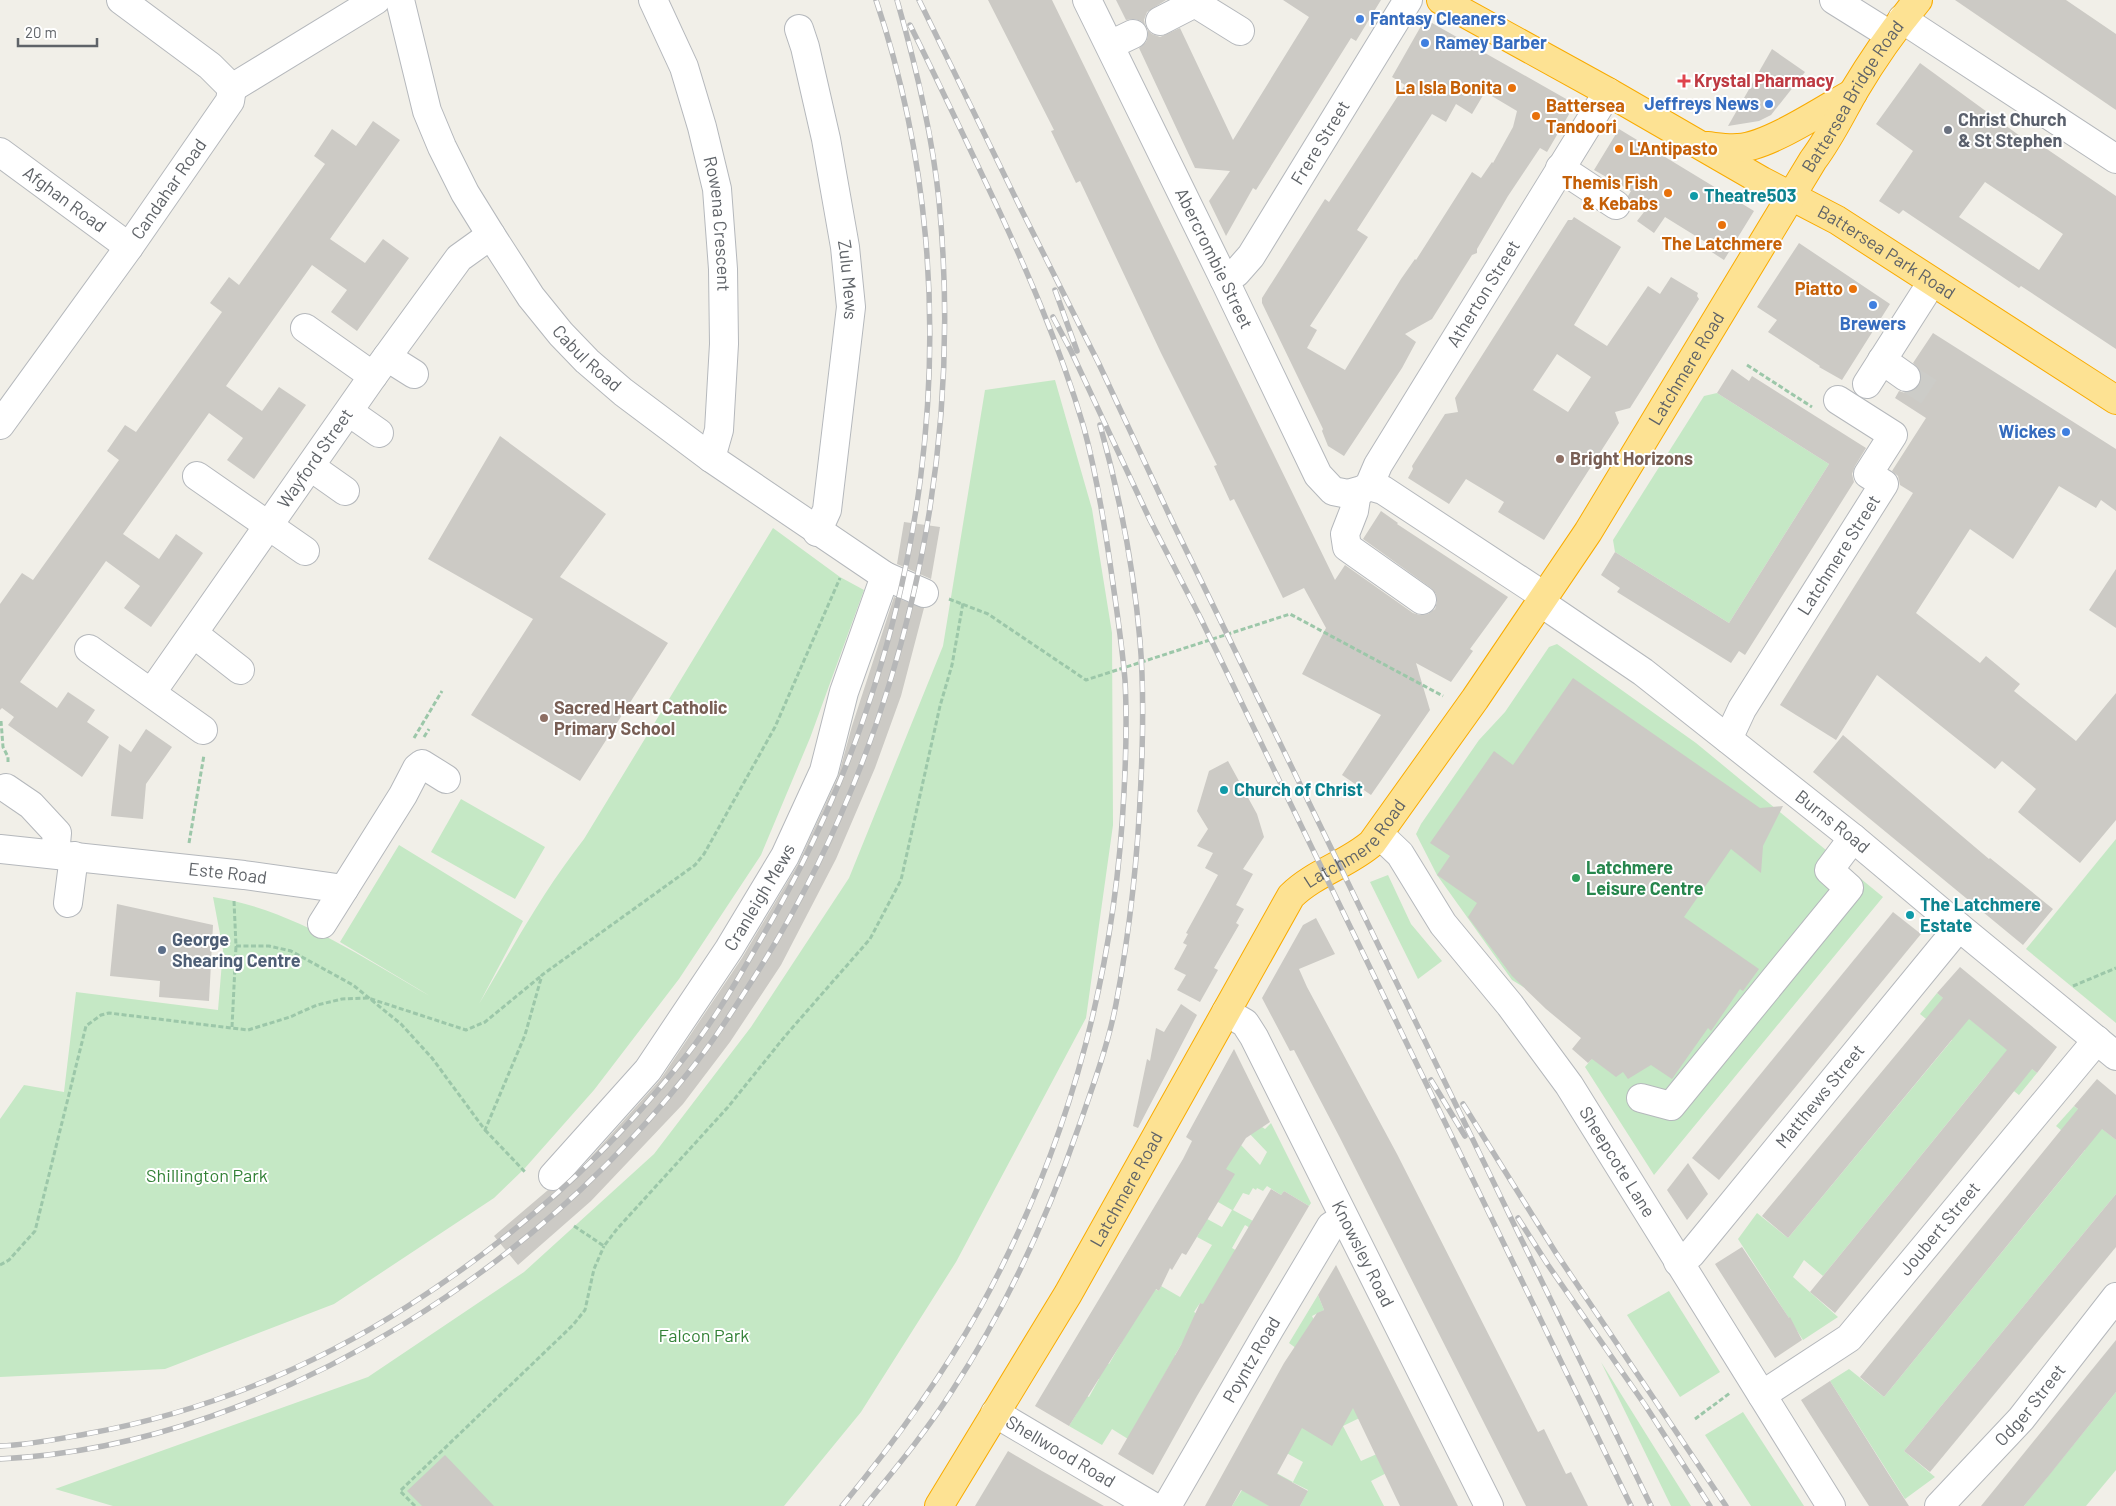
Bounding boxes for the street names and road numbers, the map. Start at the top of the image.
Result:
street label: Battersea Bridge Road [1796,15,1908,176]
street label: Frere Street [1285,96,1354,188]
street label: Candahar Road [126,134,211,243]
street label: Rowena Crescent [699,154,735,292]
street label: Afghan Road [19,161,111,237]
street label: Abercrombie Street [1171,184,1258,332]
street label: Battersea Park Road [1814,200,1960,303]
street label: Atherton Street [1441,236,1524,351]
street label: Zulu Mews [834,238,863,321]
street label: Latchmere Road [1643,307,1729,429]
street label: Cabul Road [548,320,626,396]
street label: Wayford Street [272,404,357,512]
street label: Latchmere Street [1792,490,1884,619]
street label: Burns Road [1791,785,1875,857]
street label: Latchmere Road [1299,795,1410,892]
street label: Cranleigh Mews [718,840,799,955]
street label: Este Road [187,857,268,888]
street label: Matthews Street [1770,1039,1868,1152]
street label: Sheepcote Lane [1575,1102,1660,1221]
street label: Latchmere Road [1085,1127,1167,1250]
street label: Joubert Street [1894,1177,1984,1280]
street label: Knowsley Road [1328,1196,1399,1310]
street label: Poyntz Road [1217,1312,1284,1406]
street label: Odger Street [1989,1359,2070,1450]
street label: Shellwood Road [1002,1410,1120,1492]

